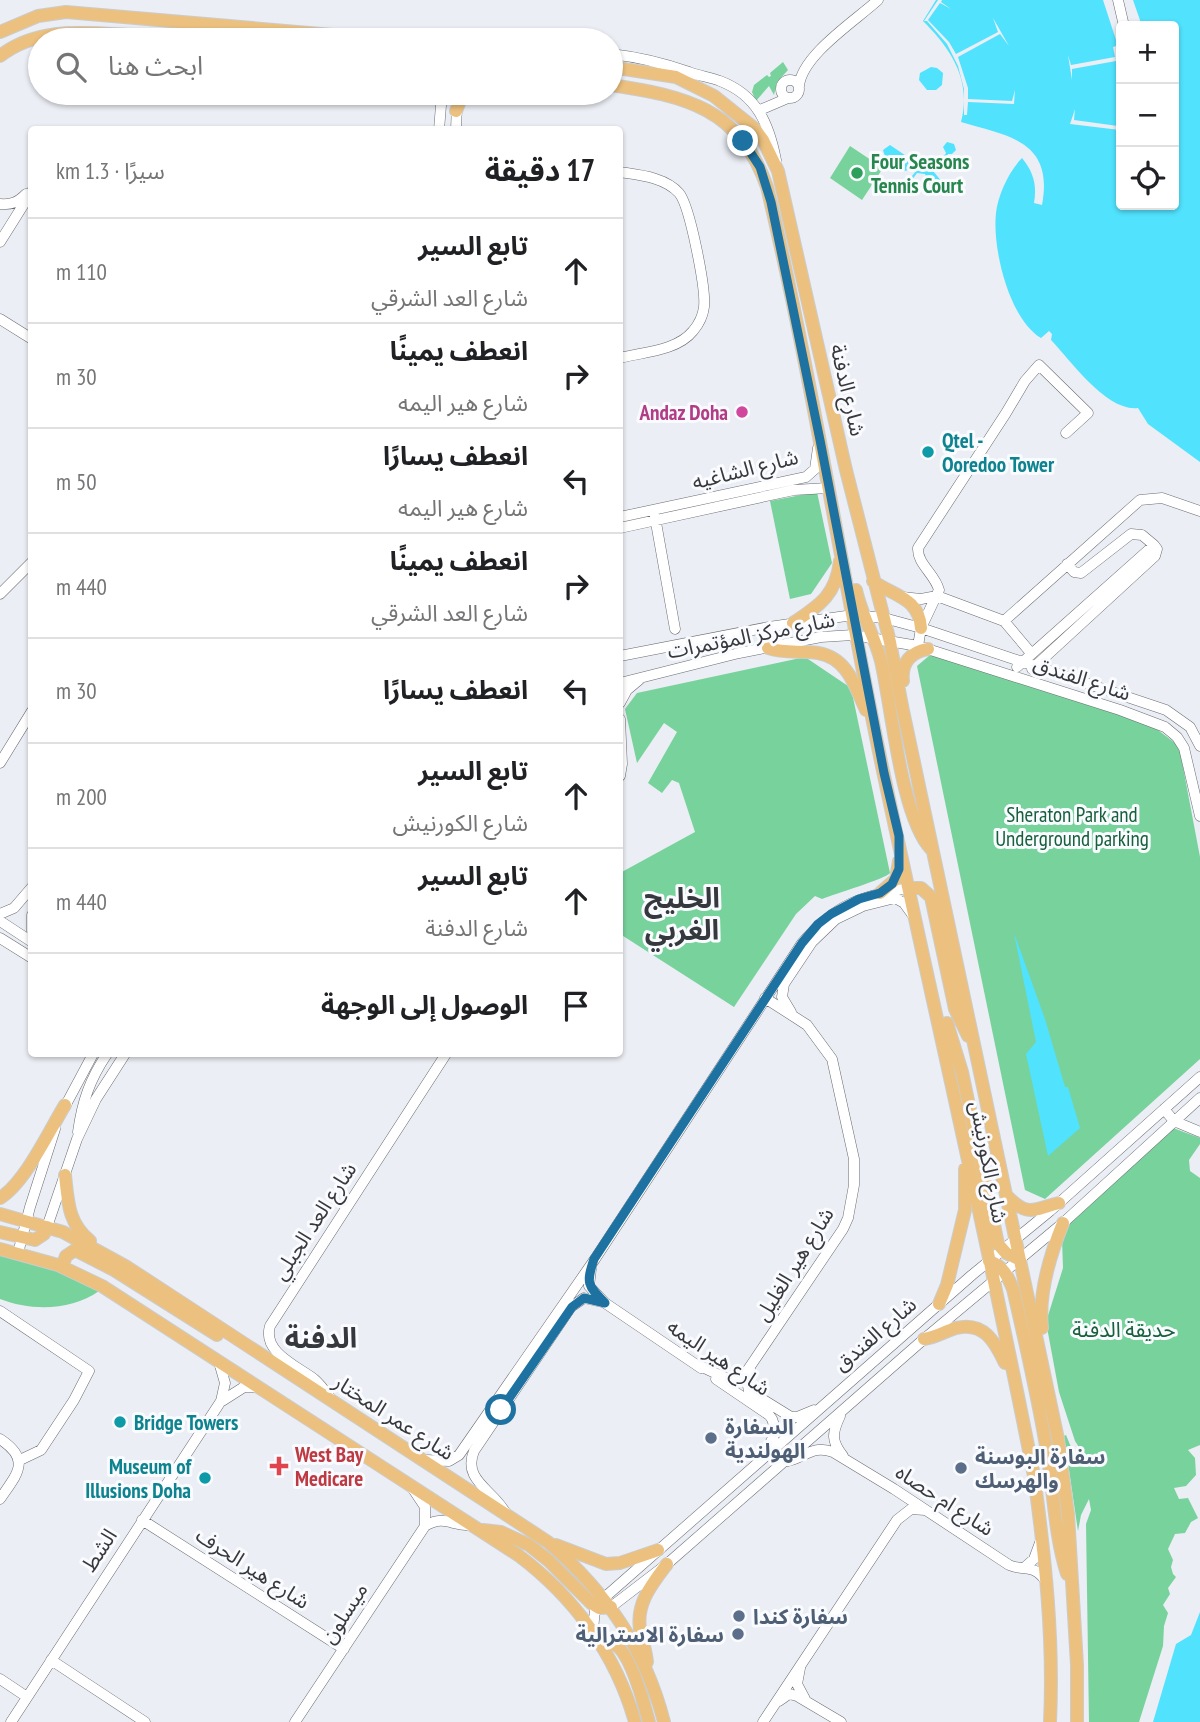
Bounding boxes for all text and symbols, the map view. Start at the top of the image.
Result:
map controls [1116,21,1179,210]
button: + [1116,21,1179,84]
search box [28,28,623,105]
icon: search [52,48,90,86]
text: ابحث هنا [108,49,203,82]
button: − [1116,84,1179,147]
route end [727,125,758,156]
button: locate [1116,147,1179,210]
place label: Four Seasons Tennis Court [871,148,969,199]
text: 17 دقيقة [485,150,595,189]
text: سيرًا · 1.3 km [56,156,165,185]
marker: Four Seasons Tennis Court [849,165,865,181]
text: تابع السير [418,229,528,262]
icon: ahead [557,252,595,290]
text: 110 m [56,257,107,286]
text: شارع العد الشرقي [371,283,528,312]
text: انعطف يمينًا [390,334,528,367]
street label: شارع الدفنة [822,341,872,439]
icon: right [557,357,595,395]
text: 30 m [56,362,97,391]
text: شارع هير اليمه [398,388,528,417]
place label: Andaz Doha [639,399,728,426]
marker: Andaz Doha [734,404,750,420]
place label: Qtel - Ooredoo Tower [942,427,1055,478]
text: انعطف يسارًا [383,439,528,472]
street label: شارع الشاغيه [689,443,801,497]
marker: Qtel - Ooredoo Tower [920,444,936,460]
icon: left [557,462,595,500]
text: 50 m [56,467,97,496]
text: شارع هير اليمه [398,493,528,522]
text: انعطف يمينًا [390,544,528,577]
icon: right [557,567,595,605]
text: 440 m [56,572,107,601]
text: شارع العد الشرقي [371,598,528,627]
street label: شارع مركز المؤتمرات [665,606,837,666]
street label: شارع الفندق [1029,650,1134,708]
icon: left [557,672,595,710]
text: انعطف يسارًا [383,673,528,706]
text: 30 m [56,676,97,705]
text: تابع السير [418,754,528,787]
icon: ahead [557,777,595,815]
text: 200 m [56,782,107,811]
park label: Sheraton Park and Underground parking [995,801,1149,852]
text: شارع الكورنيش [393,808,528,837]
text: تابع السير [418,859,528,892]
district label: الخليج الغربي [644,879,720,952]
icon: ahead [557,882,595,920]
text: 440 m [56,887,107,916]
text: شارع الدفنة [425,913,528,942]
icon: arrive [557,987,595,1025]
text: الوصول إلى الوجهة [321,988,528,1021]
street label: شارع الكورنيش [962,1099,1014,1226]
street label: شارع العد الجبلي [266,1157,365,1287]
street label: شارع هير الغليل [748,1202,841,1327]
street label: شارع الفندق [828,1291,923,1379]
street label: شارع هير اليمه [661,1313,776,1403]
park label: حديقة الدفنة [1072,1316,1176,1343]
district label: الدفنة [285,1319,357,1356]
street label: شارع عمر المختار [327,1367,459,1468]
route start [485,1394,516,1425]
place label: Bridge Towers [134,1409,238,1436]
place label: السفارة الهولندية [725,1413,805,1464]
marker: Bridge Towers [112,1414,128,1430]
marker: السفارة الهولندية [703,1430,719,1446]
place label: West Bay Medicare [294,1441,364,1492]
place label: سفارة البوسنة والهرسك [975,1443,1105,1494]
place label: Museum of Illusions Doha [85,1453,192,1504]
marker: West Bay Medicare [269,1456,289,1476]
street label: شارع ام حصاه [889,1458,999,1544]
marker: سفارة البوسنة والهرسك [953,1460,969,1476]
marker: Museum of Illusions Doha [197,1470,213,1486]
street label: شارع هير الحرف [190,1521,315,1616]
street label: الشط [75,1523,123,1577]
street label: ميسلون [314,1577,374,1649]
place label: سفارة كندا [753,1603,848,1630]
marker: سفارة كندا [731,1608,747,1624]
place label: سفارة الاسترالية [576,1621,724,1648]
marker: سفارة الاسترالية [730,1626,746,1642]

